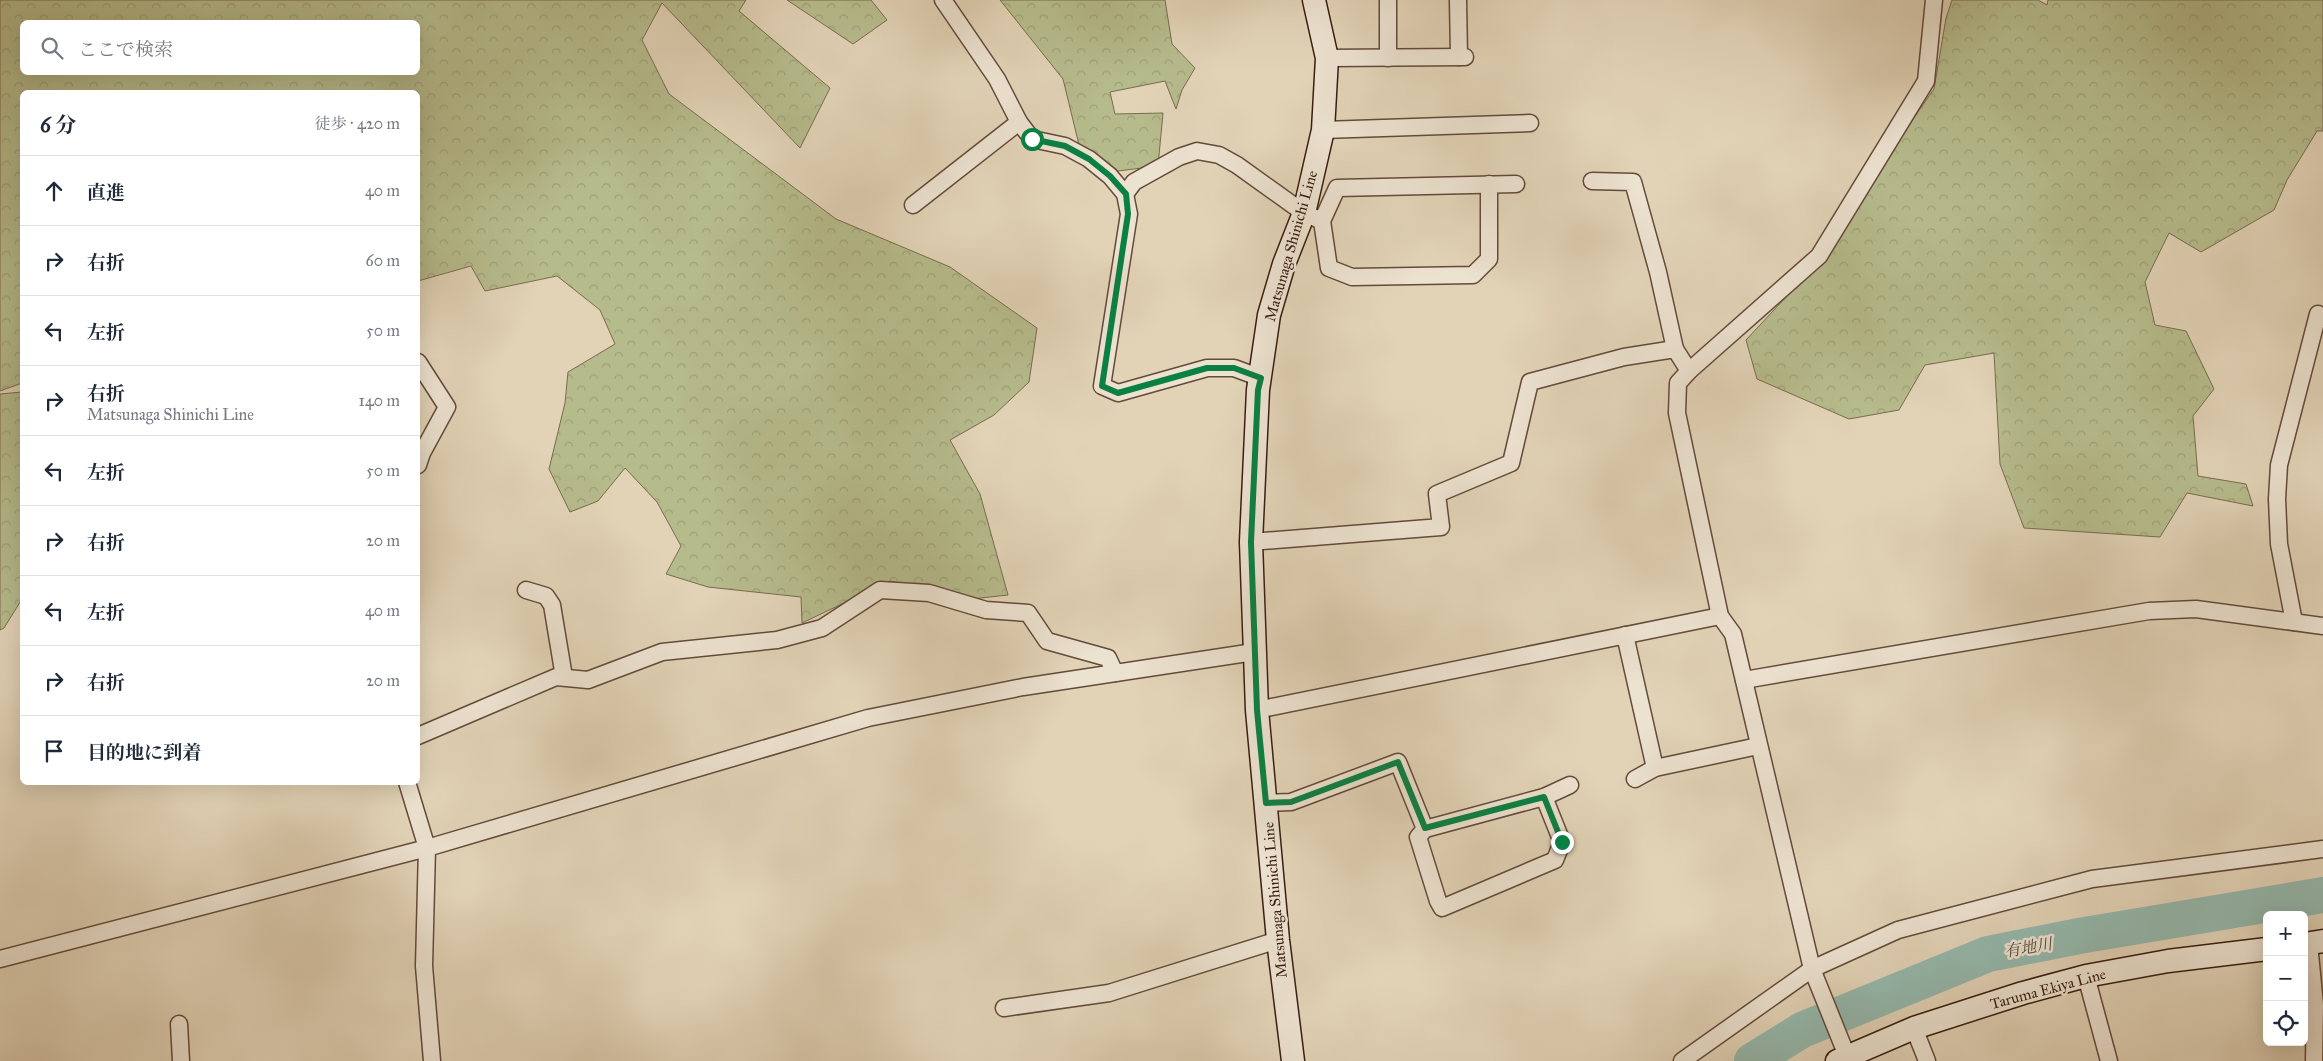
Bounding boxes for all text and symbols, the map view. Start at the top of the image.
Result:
search box [20,20,420,75]
icon: search [38,34,66,62]
text: ここで検索 [78,38,173,61]
text: 6 分 [40,112,76,138]
text: 徒歩 · 420 m [315,114,400,133]
route start [1021,128,1044,151]
street label: Matsunaga Shinichi Line [1261,168,1321,324]
icon: ahead [40,177,68,205]
text: 直進 [87,181,125,204]
text: 40 m [365,181,400,200]
icon: right [40,247,68,275]
text: 右折 [87,251,125,274]
text: 60 m [366,251,400,270]
icon: left [40,317,68,345]
text: 左折 [87,321,125,344]
text: 50 m [366,321,400,340]
text: 右折 [87,382,125,405]
icon: right [40,387,68,415]
text: 140 m [359,391,400,410]
text: Matsunaga Shinichi Line [87,405,254,424]
icon: left [40,457,68,485]
text: 左折 [87,461,125,484]
text: 50 m [366,461,400,480]
icon: right [40,527,68,555]
text: 右折 [87,531,125,554]
text: 20 m [366,531,400,550]
icon: left [40,597,68,625]
text: 左折 [87,601,125,624]
text: 40 m [365,601,400,620]
icon: right [40,667,68,695]
text: 右折 [87,671,125,694]
text: 20 m [366,671,400,690]
icon: arrive [40,737,68,765]
text: 目的地に到着 [87,741,201,764]
street label: Matsunaga Shinichi Line [1259,821,1291,979]
route end [1551,831,1574,854]
map controls [2263,911,2308,1046]
button: + [2263,911,2308,956]
water label: 有地川 [2003,934,2055,961]
button: − [2263,956,2308,1001]
street label: Taruma Ekiya Line [1988,965,2108,1013]
button: locate [2263,1001,2308,1046]

